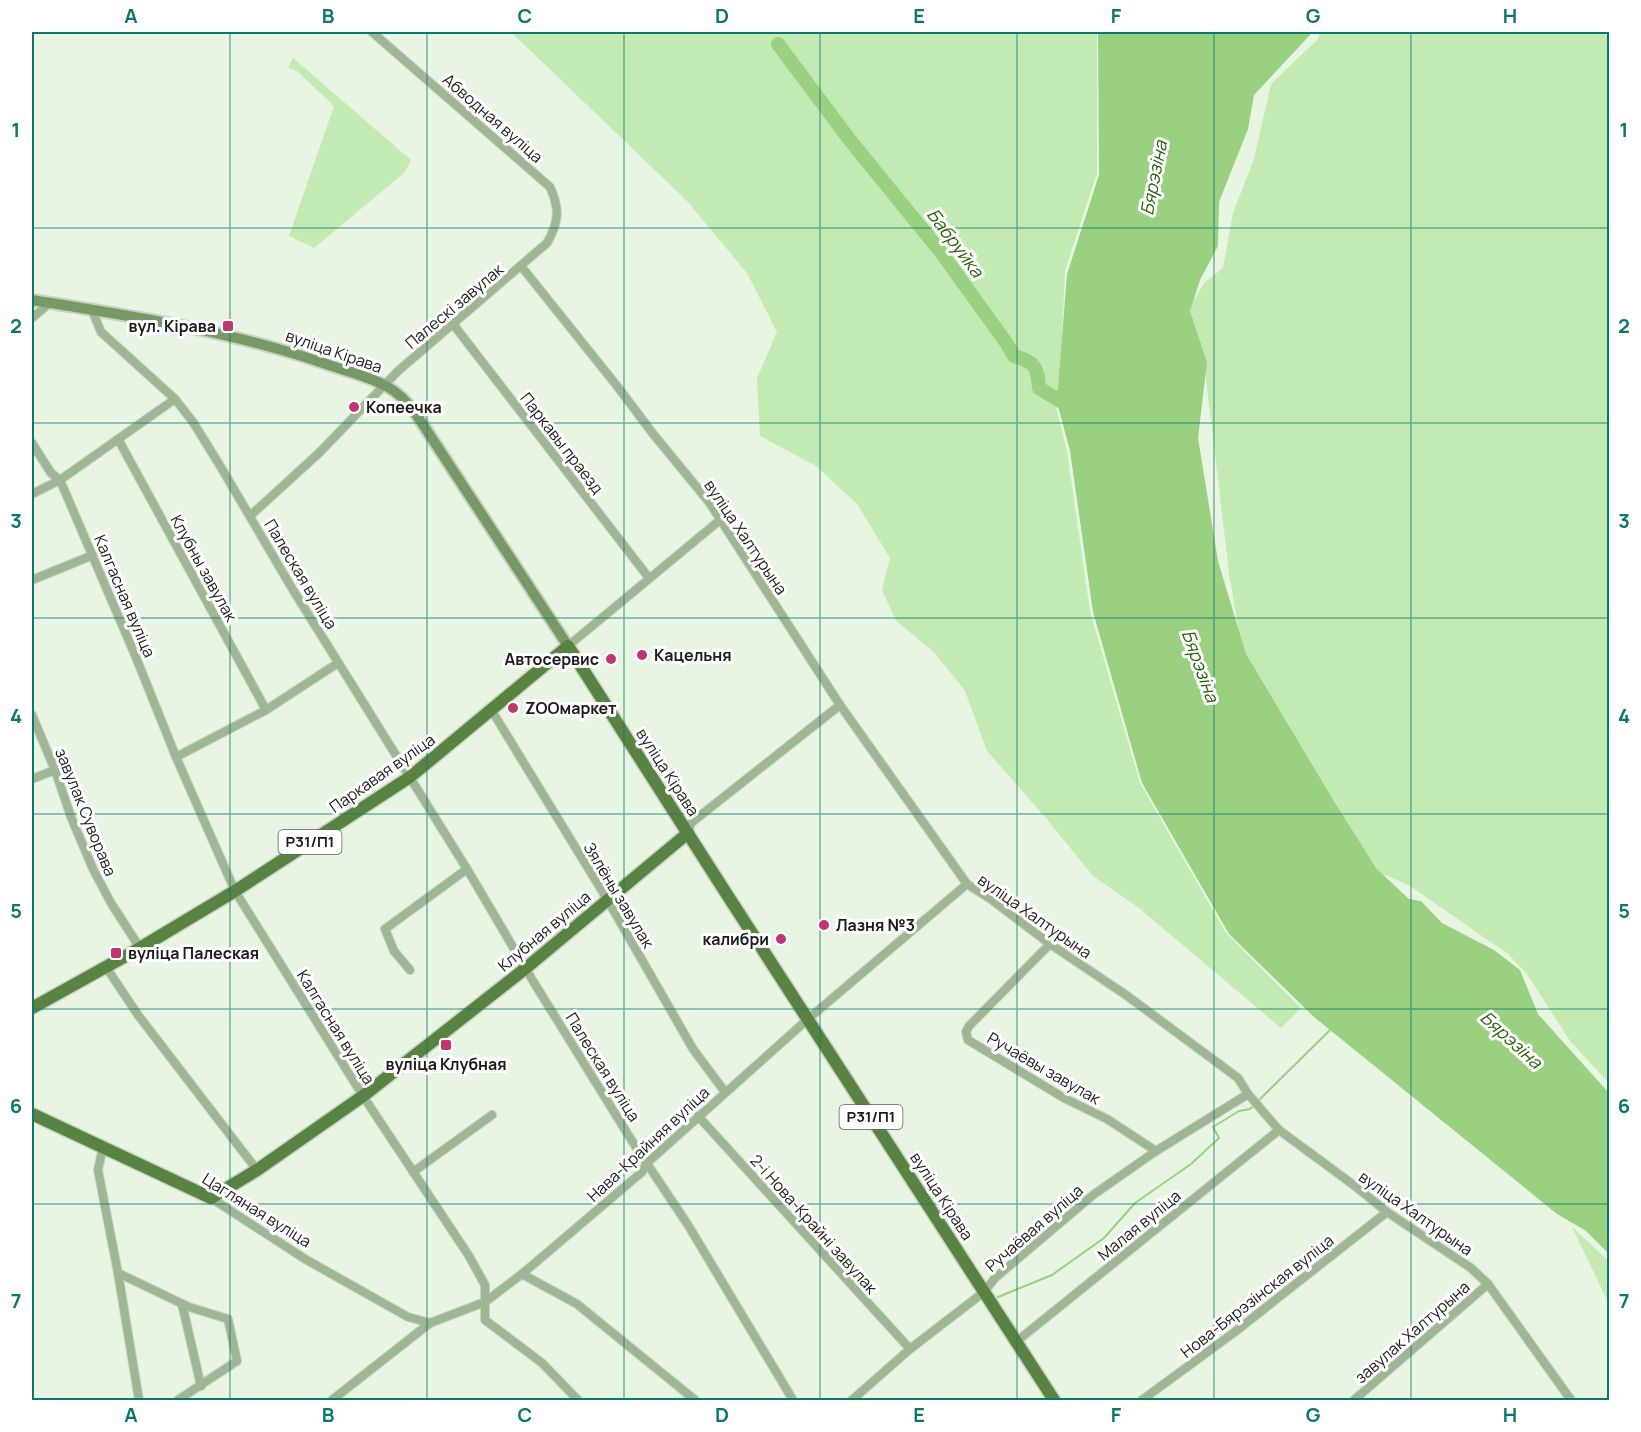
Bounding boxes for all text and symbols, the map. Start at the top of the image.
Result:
text: A [124,2,138,29]
text: B [322,2,335,29]
text: C [518,2,532,29]
text: D [715,2,729,29]
text: E [913,2,925,29]
text: F [1111,2,1122,29]
text: G [1306,2,1321,29]
text: H [1503,2,1517,29]
street label: Абводная вуліца [438,68,548,168]
text: 1 [12,116,20,143]
text: 1 [1620,116,1628,143]
water label: Бярэзіна [1134,138,1172,217]
water label: Бабруйка [922,203,990,282]
street label: Палескі завулак [400,258,509,354]
text: 2 [10,312,22,339]
text: 2 [1618,312,1630,339]
place label: вул. Кірава [129,315,216,337]
marker: вул. Кірава [221,319,235,333]
street label: вуліца Кірава [283,324,385,378]
street label: Паркавы праезд [515,388,609,499]
place label: Копеечка [366,396,442,418]
marker: Копеечка [347,400,361,414]
street label: вуліца Халтурына [699,475,793,599]
text: 3 [10,507,22,534]
text: 3 [1618,507,1630,534]
street label: Клубны завулак [166,511,243,626]
street label: Палеская вуліца [259,515,343,633]
street label: Калгасная вуліца [89,531,161,661]
water label: Бярэзіна [1177,626,1225,706]
place label: Кацельня [654,644,731,666]
place label: Автосервис [505,648,599,670]
marker: Кацельня [635,648,649,662]
marker: Автосервис [604,652,618,666]
place label: ZOOмаркет [525,697,617,719]
marker: ZOOмаркет [506,701,520,715]
text: 4 [10,702,22,729]
text: 4 [1618,702,1630,729]
street label: вуліца Кірава [631,724,705,820]
street label: Паркавая вуліца [325,728,439,818]
street label: завулак Суворава [50,745,122,879]
road number: Р31/П1 [278,830,342,854]
street label: Зялёны завулак [579,838,660,953]
street label: вуліца Халтурына [974,868,1096,964]
street label: Клубная вуліца [493,886,595,976]
text: 5 [10,897,22,924]
text: 5 [1618,897,1630,924]
place label: Лазня №3 [836,914,915,936]
marker: Лазня №3 [817,918,831,932]
place label: калибри [703,928,769,950]
marker: калибри [774,932,788,946]
place label: вуліца Палеская [128,942,259,964]
marker: вуліца Палеская [109,946,123,960]
street label: Калгасная вуліца [292,966,380,1088]
water label: Бярэзіна [1476,1005,1548,1074]
street label: Палеская вуліца [561,1008,645,1126]
street label: Ручаёвы завулак [983,1027,1106,1110]
marker: вуліца Клубная [439,1038,453,1052]
place label: вуліца Клубная [385,1053,507,1075]
street label: Нава-Крайняя вуліца [582,1081,714,1207]
text: 6 [10,1092,22,1119]
text: 6 [1618,1092,1630,1119]
road number: Р31/П1 [840,1105,902,1129]
street label: вуліца Кірава [905,1148,979,1244]
street label: 2-і Нова-Крайні завулак [745,1150,883,1299]
street label: вуліца Халтурына [1355,1165,1477,1261]
street label: Цагляная вуліца [198,1168,316,1252]
street label: Ручаёвая вуліца [980,1179,1088,1277]
street label: Малая вуліца [1093,1185,1185,1265]
street label: Нова-Бярэзінская вуліца [1176,1229,1338,1363]
street label: завулак Халтурына [1350,1276,1474,1388]
text: 7 [11,1287,21,1314]
text: 7 [1619,1287,1629,1314]
text: A [124,1401,138,1428]
text: B [322,1401,335,1428]
text: C [518,1401,532,1428]
text: D [715,1401,729,1428]
text: E [913,1401,925,1428]
text: F [1111,1401,1122,1428]
text: G [1306,1401,1321,1428]
text: H [1503,1401,1517,1428]

